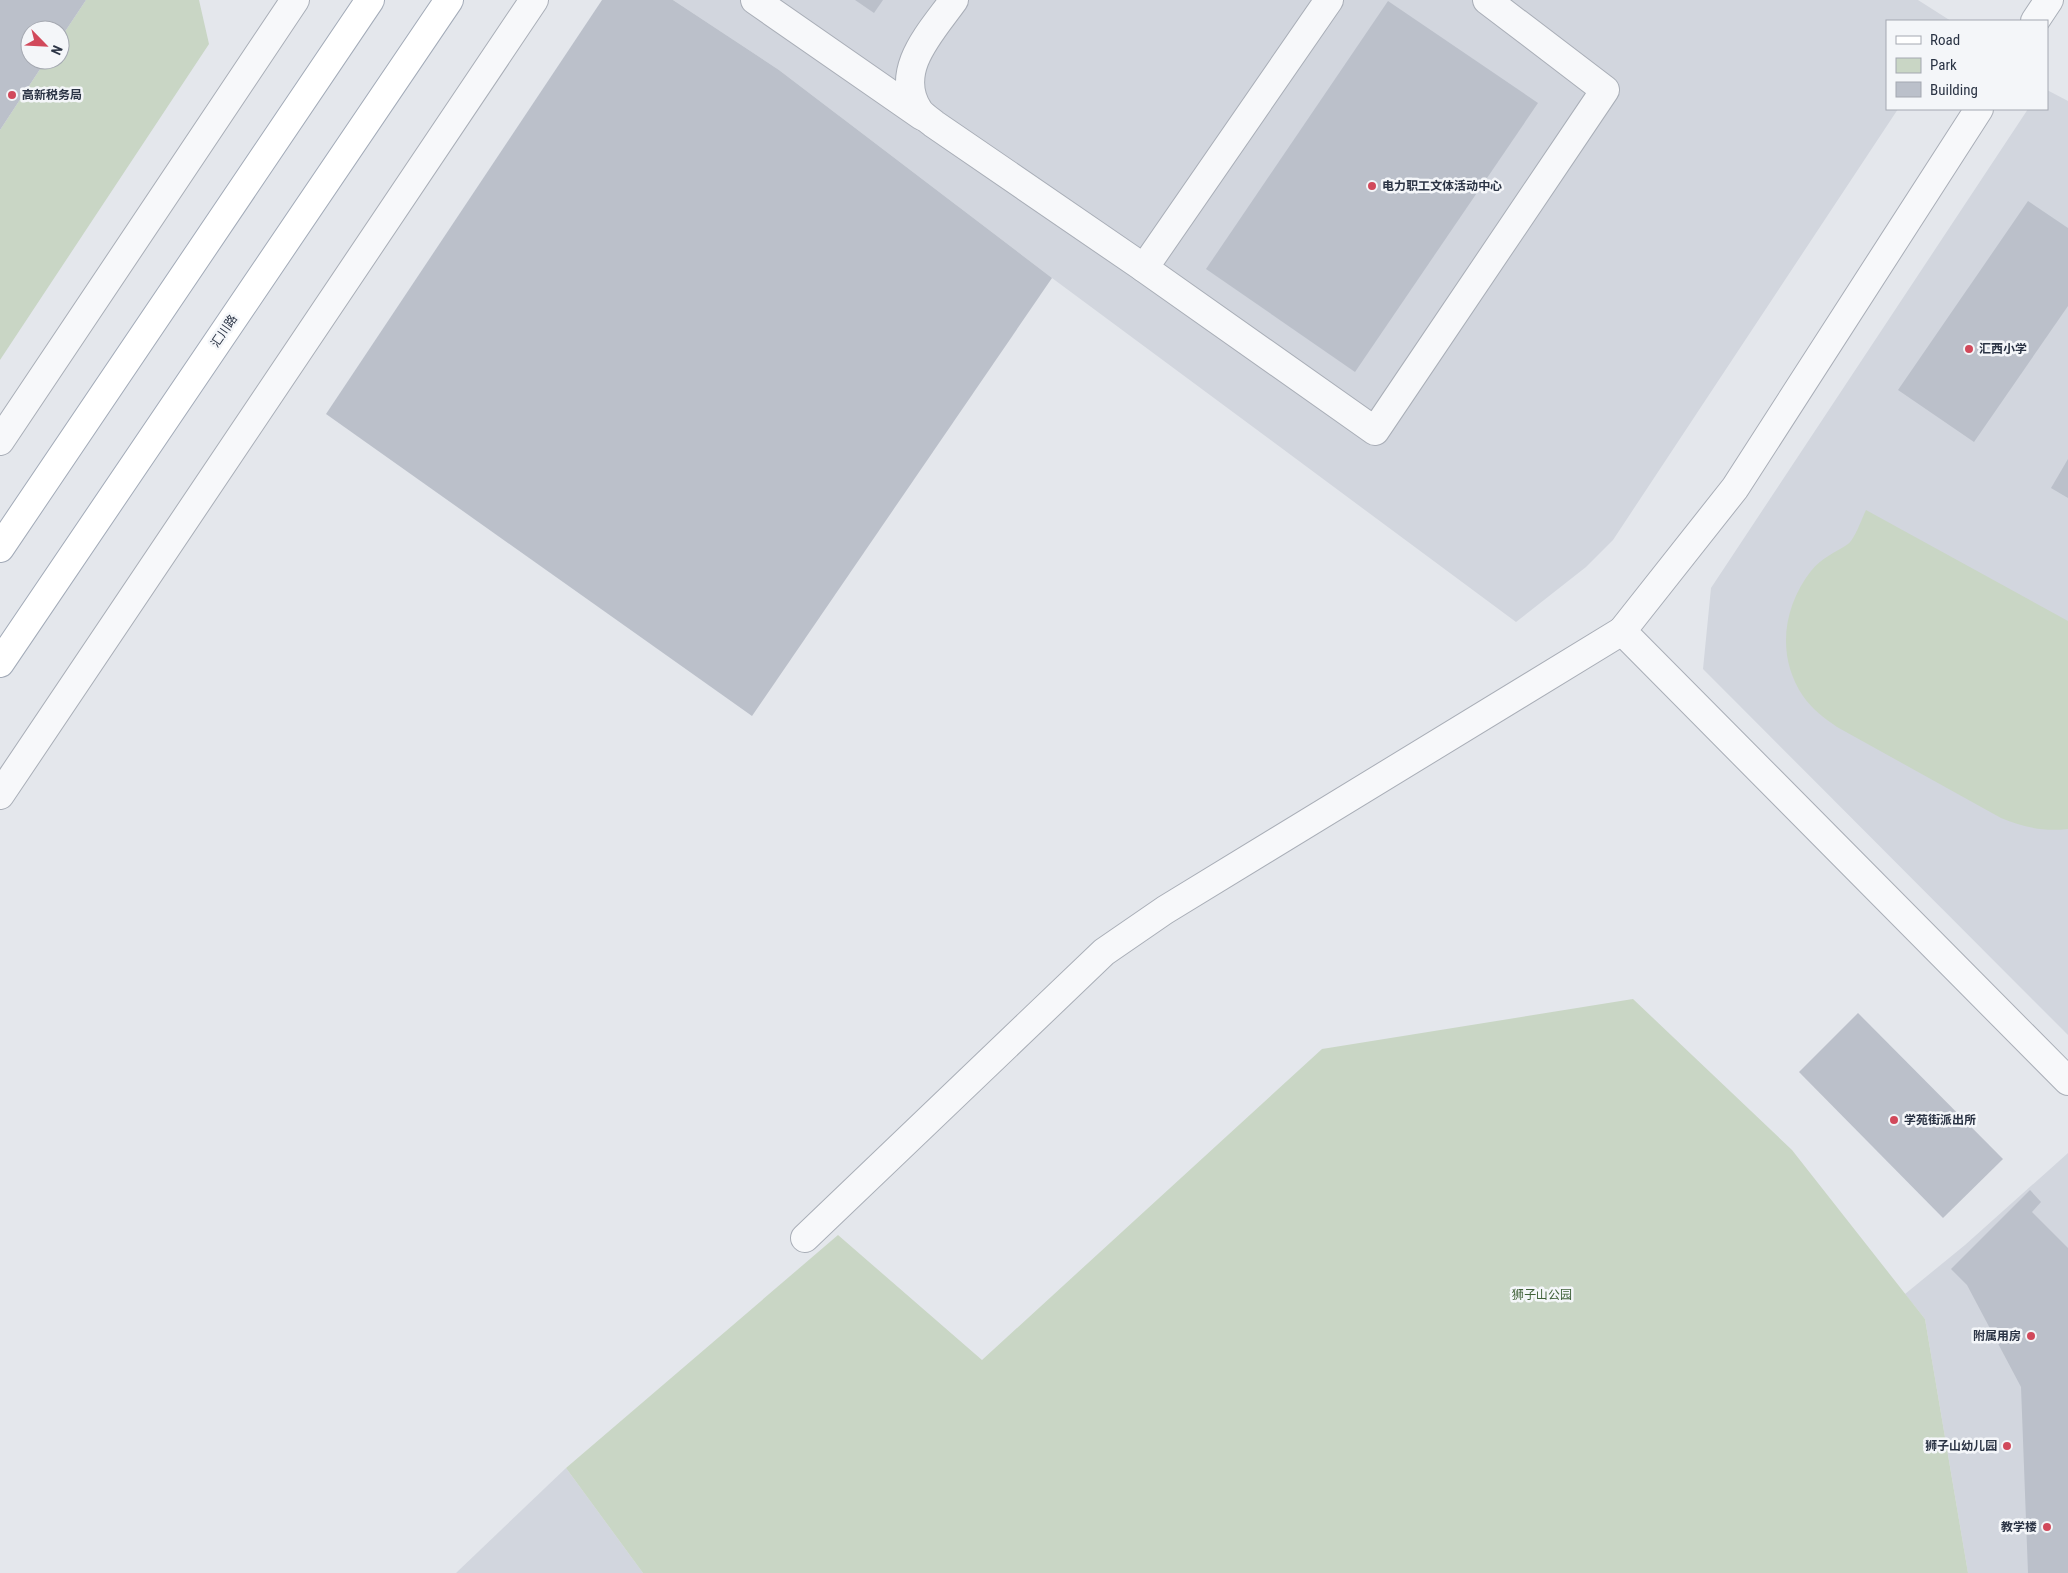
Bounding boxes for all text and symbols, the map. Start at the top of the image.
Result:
north arrow [20,20,70,70]
legend [1886,20,2048,110]
text: Road [1930,31,1960,49]
text: N [48,43,66,57]
text: Park [1930,56,1957,74]
text: Building [1930,81,1978,99]
place label: 高新税务局 [22,88,82,102]
marker: 高新税务局 [6,89,18,101]
place label: 电力职工文体活动中心 [1382,179,1502,193]
marker: 电力职工文体活动中心 [1366,180,1378,192]
street label: 汇川路 [208,312,240,350]
place label: 汇西小学 [1979,342,2027,356]
marker: 汇西小学 [1963,343,1975,355]
place label: 学苑街派出所 [1904,1113,1976,1127]
marker: 学苑街派出所 [1888,1114,1900,1126]
park label: 狮子山公园 [1512,1288,1572,1302]
place label: 附属用房 [1973,1329,2021,1343]
marker: 附属用房 [2025,1330,2037,1342]
place label: 狮子山幼儿园 [1925,1439,1997,1453]
marker: 狮子山幼儿园 [2001,1440,2013,1452]
place label: 教学楼 [2001,1520,2037,1534]
marker: 教学楼 [2041,1521,2053,1533]

